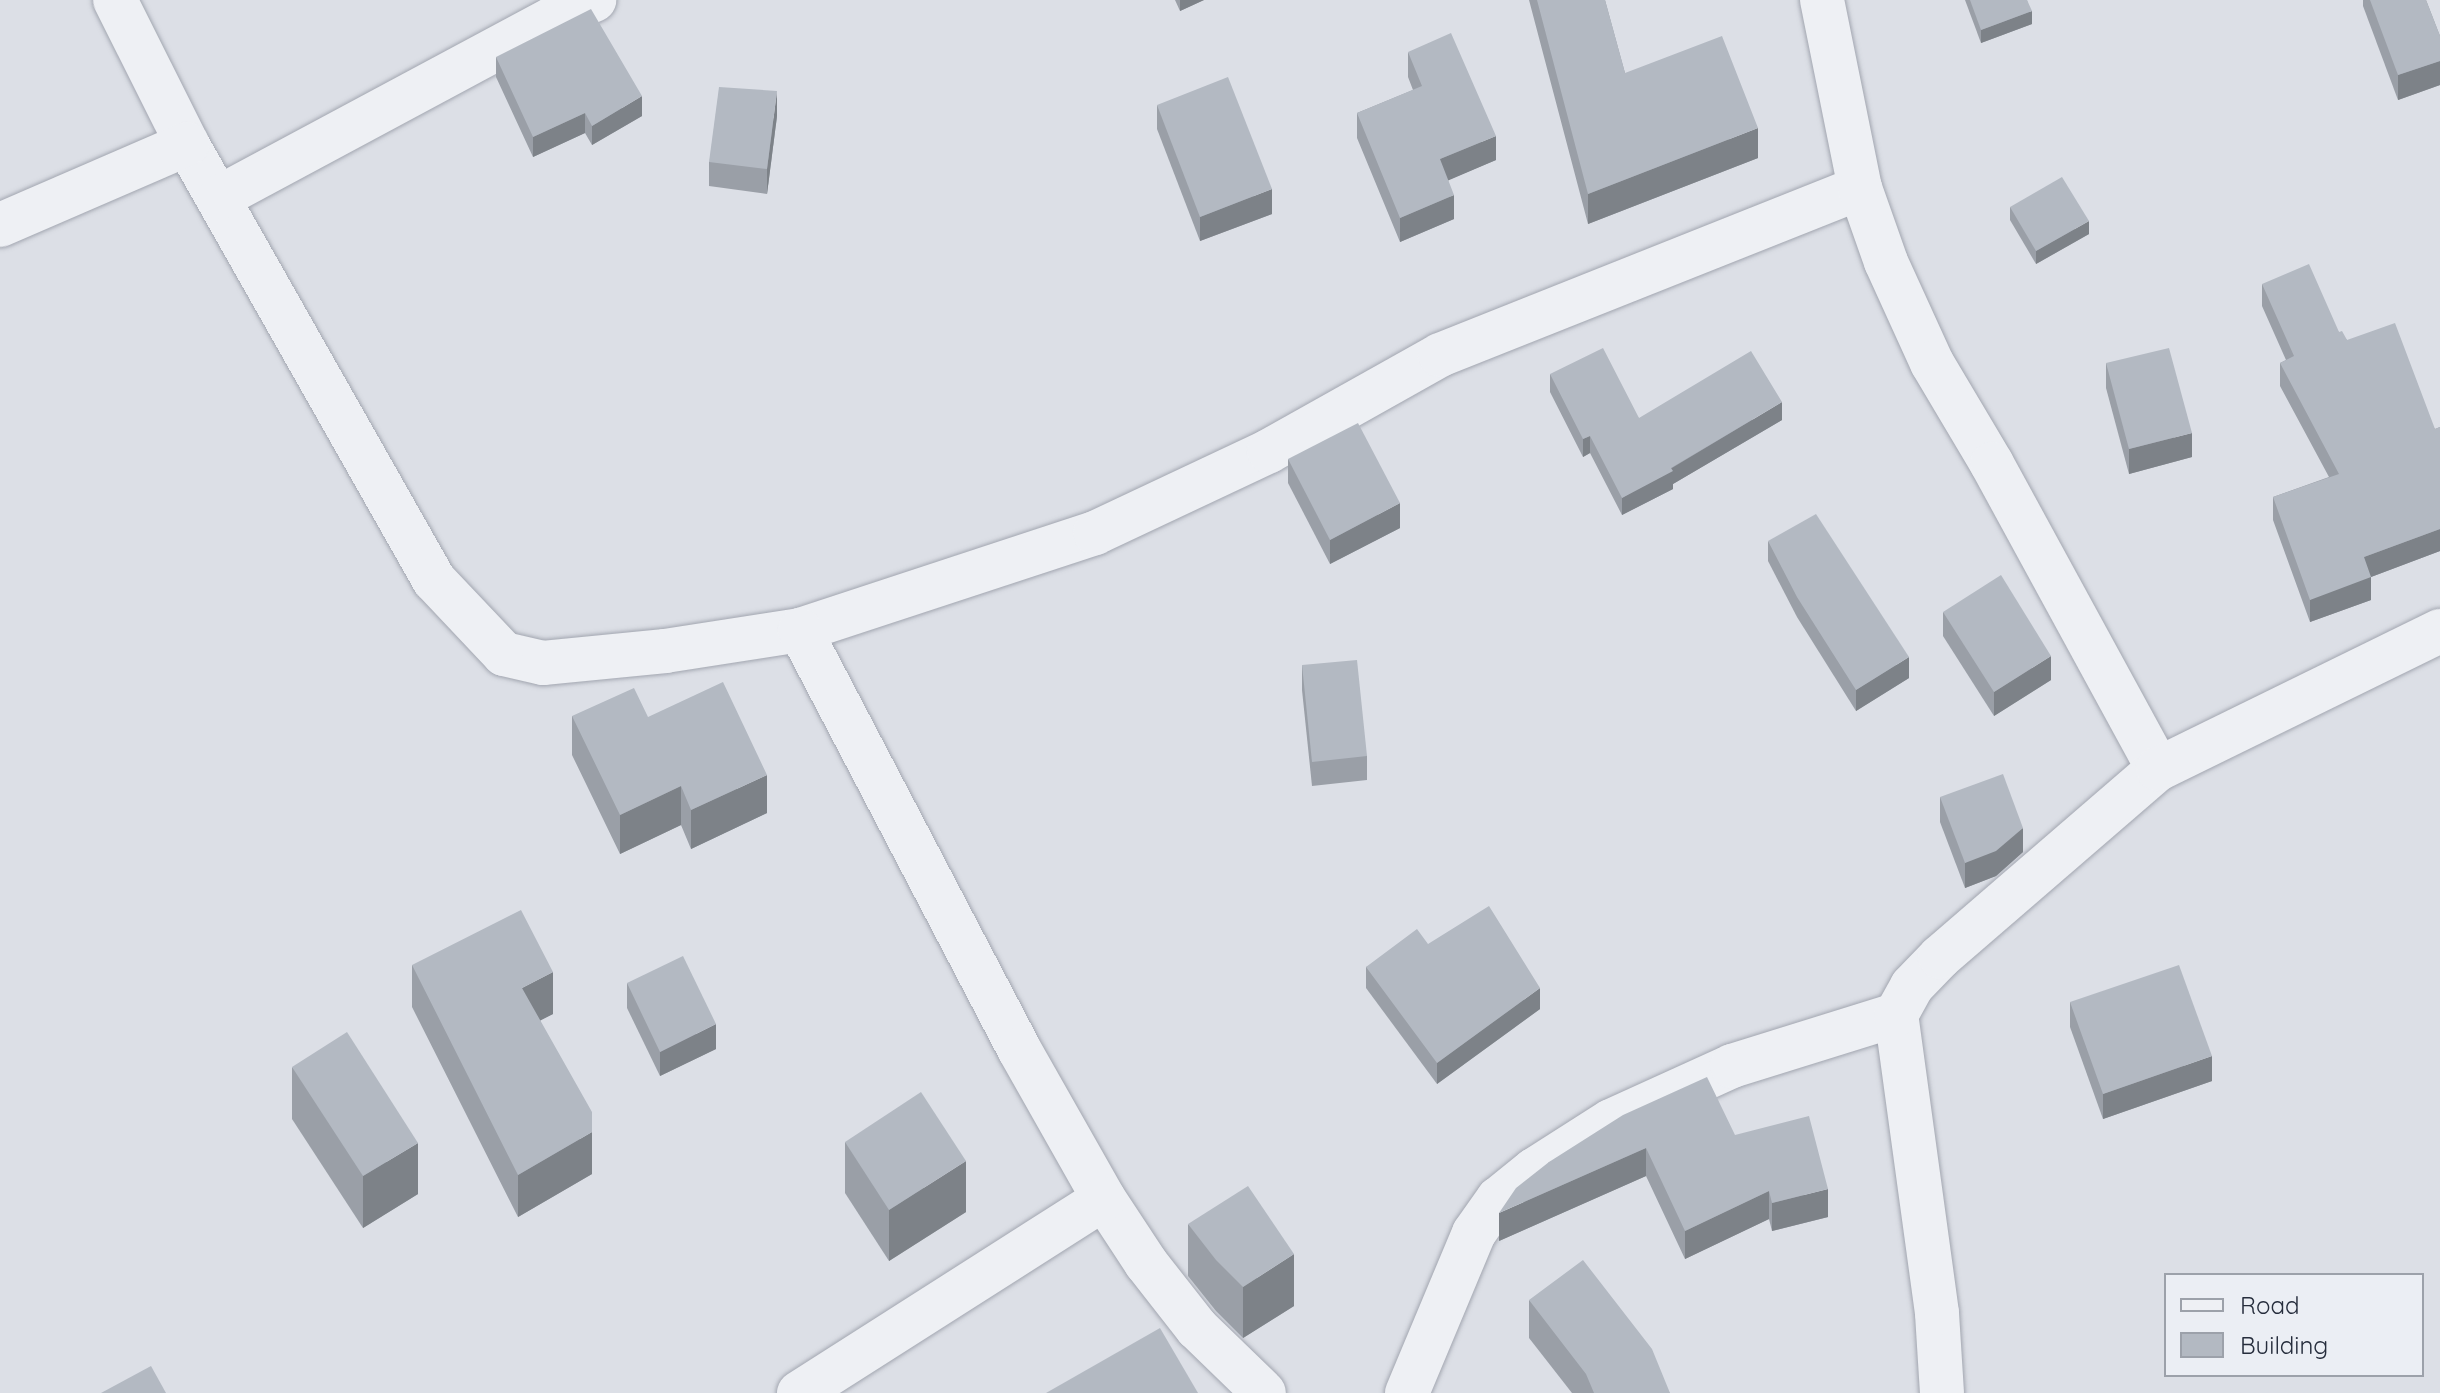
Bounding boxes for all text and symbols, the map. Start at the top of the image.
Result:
legend [2164,1273,2424,1377]
text: Road [2240,1290,2300,1320]
text: Building [2240,1330,2328,1360]

